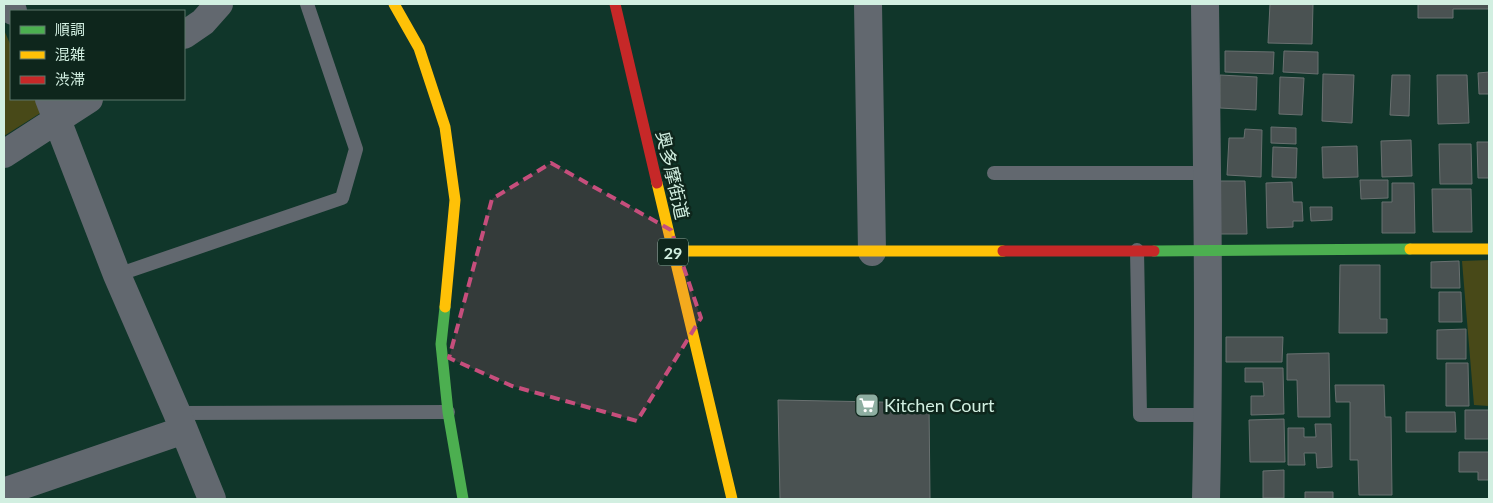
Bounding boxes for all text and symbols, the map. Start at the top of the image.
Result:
legend [10,10,185,100]
text: 順調 [55,20,85,38]
text: 混雑 [55,45,85,63]
text: 渋滞 [55,70,85,88]
street label: 奥多摩街道 [652,129,694,221]
road number: 29 [658,238,688,266]
supermarket icon: Kitchen Court [854,392,880,418]
place label: Kitchen Court [884,394,995,416]

